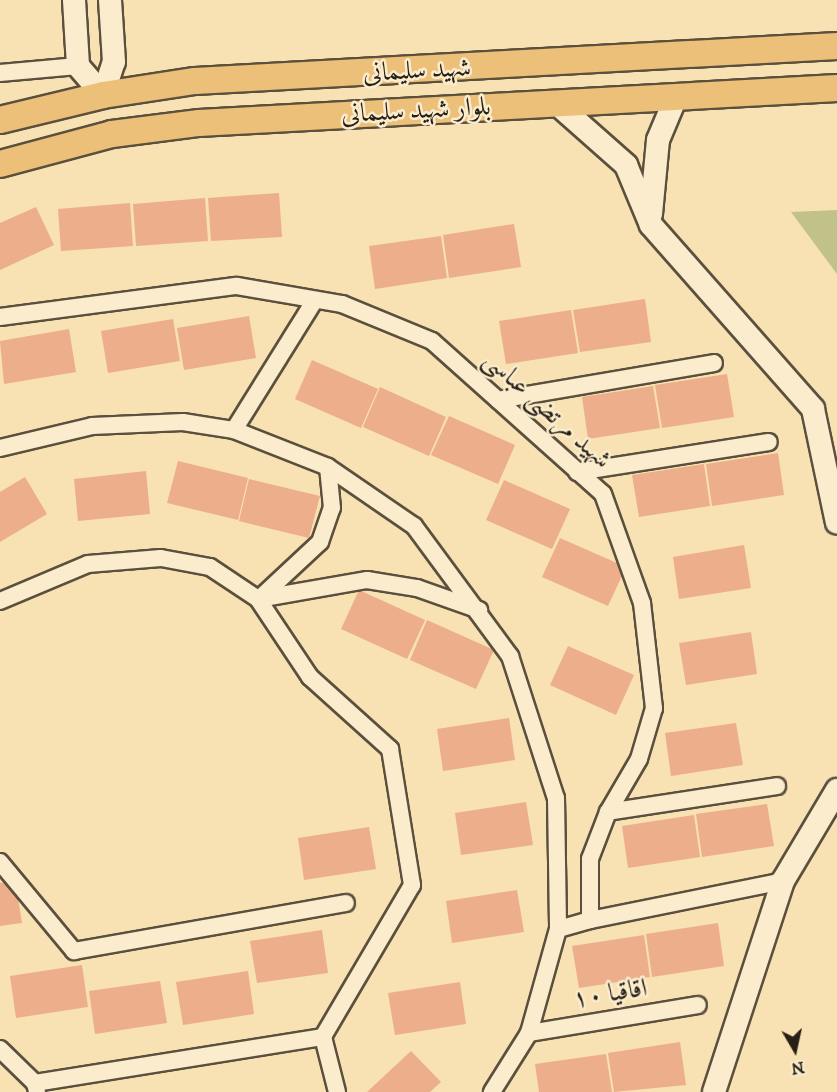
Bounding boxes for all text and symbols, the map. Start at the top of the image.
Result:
street label: شهید سلیمانی [362,53,472,89]
street label: بلوار شهید سلیمانی [340,92,492,130]
street label: شهید مرتضی عباسی [476,344,618,476]
street label: اقاقیا ۱۰ [570,973,650,1015]
north arrow [765,1020,825,1080]
text: N [790,1057,806,1079]

